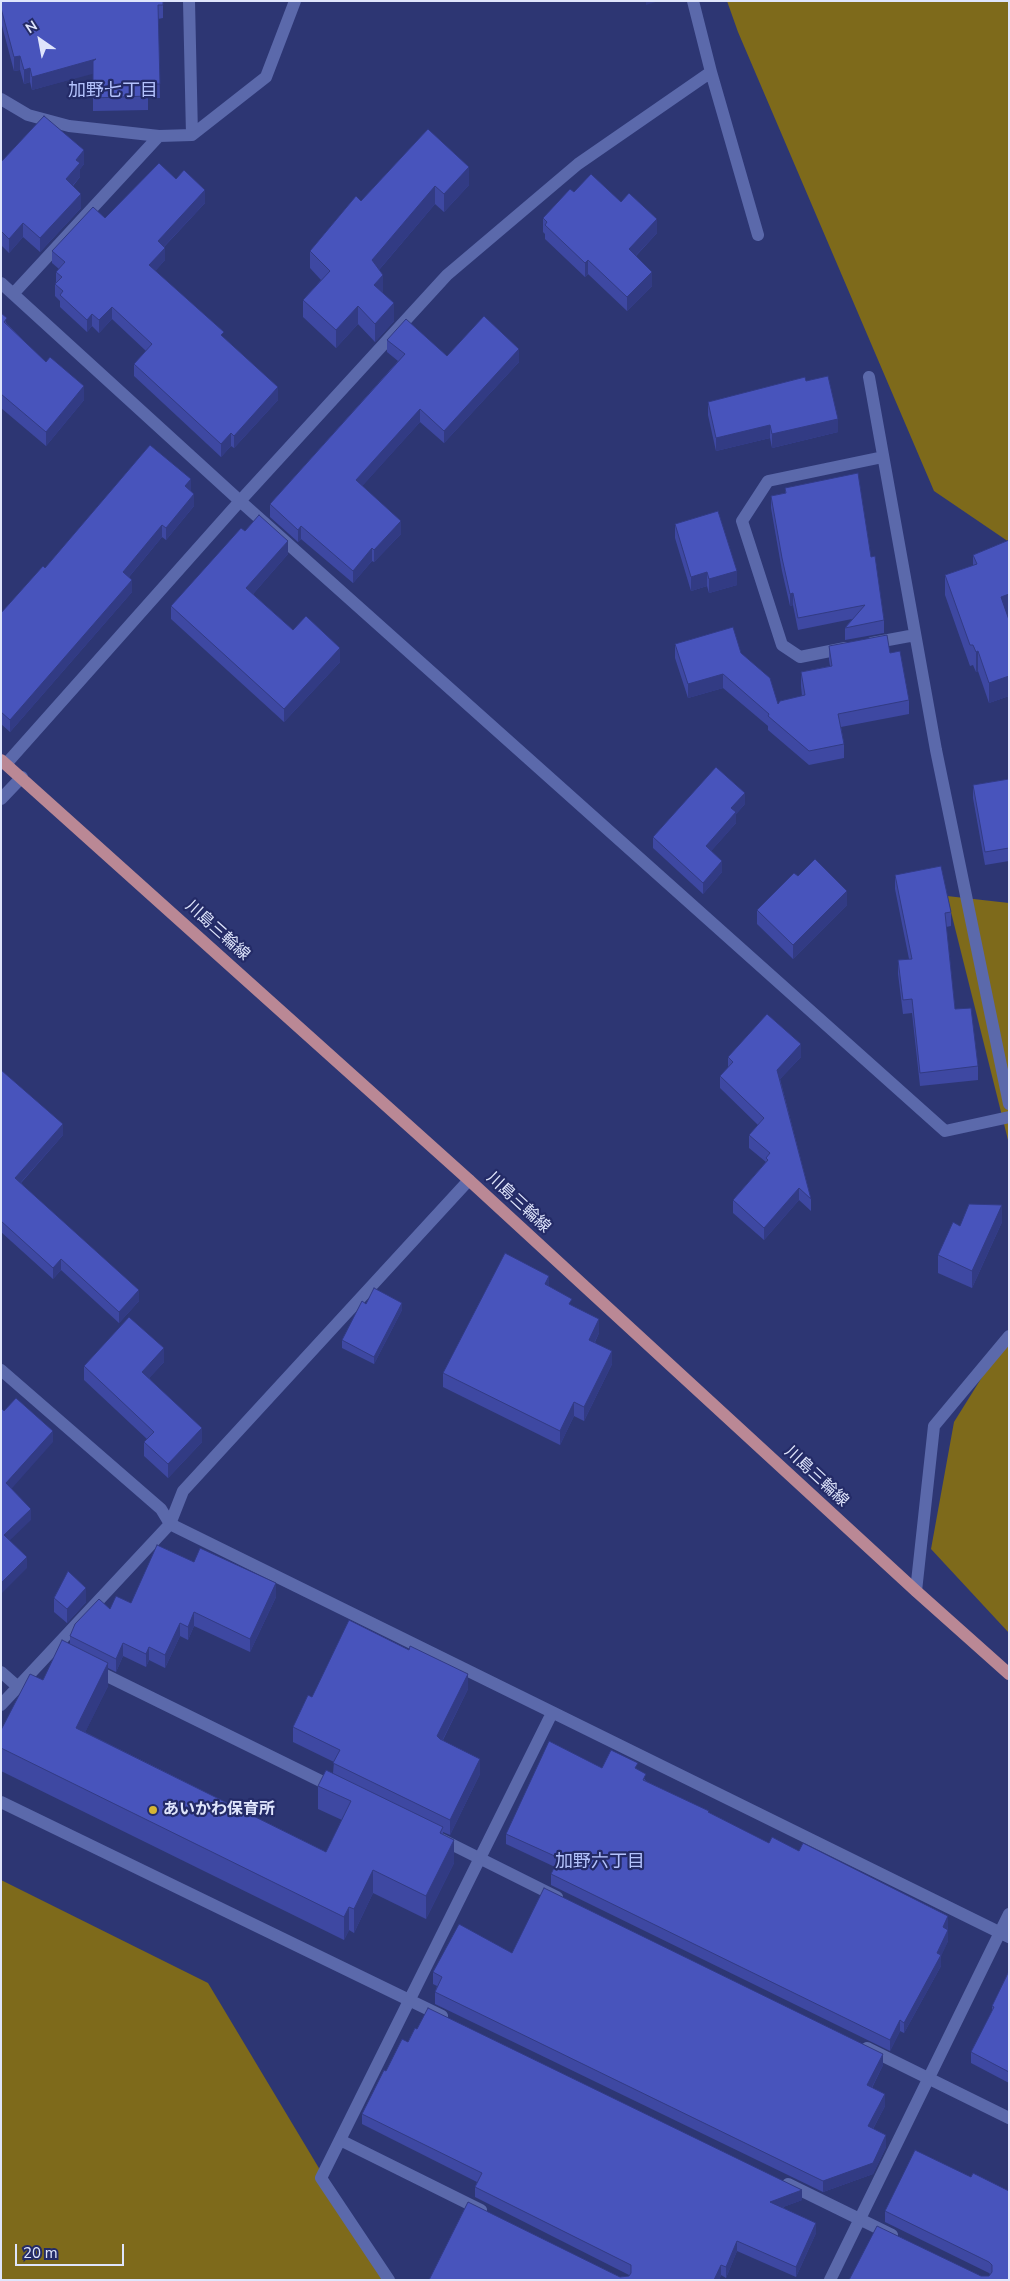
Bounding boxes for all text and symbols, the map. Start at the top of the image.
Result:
north arrow [15,15,65,65]
text: N [22,16,41,38]
district label: 加野七丁目 [68,81,158,103]
street label: 川島三輪線 [181,897,253,965]
street label: 川島三輪線 [482,1169,554,1237]
street label: 川島三輪線 [780,1443,852,1511]
place label: あいかわ保育所 [163,1800,275,1820]
marker: あいかわ保育所 [147,1804,159,1816]
district label: 加野六丁目 [555,1852,645,1874]
scale bar [18,2234,126,2266]
text: 20 m [23,2243,58,2263]

